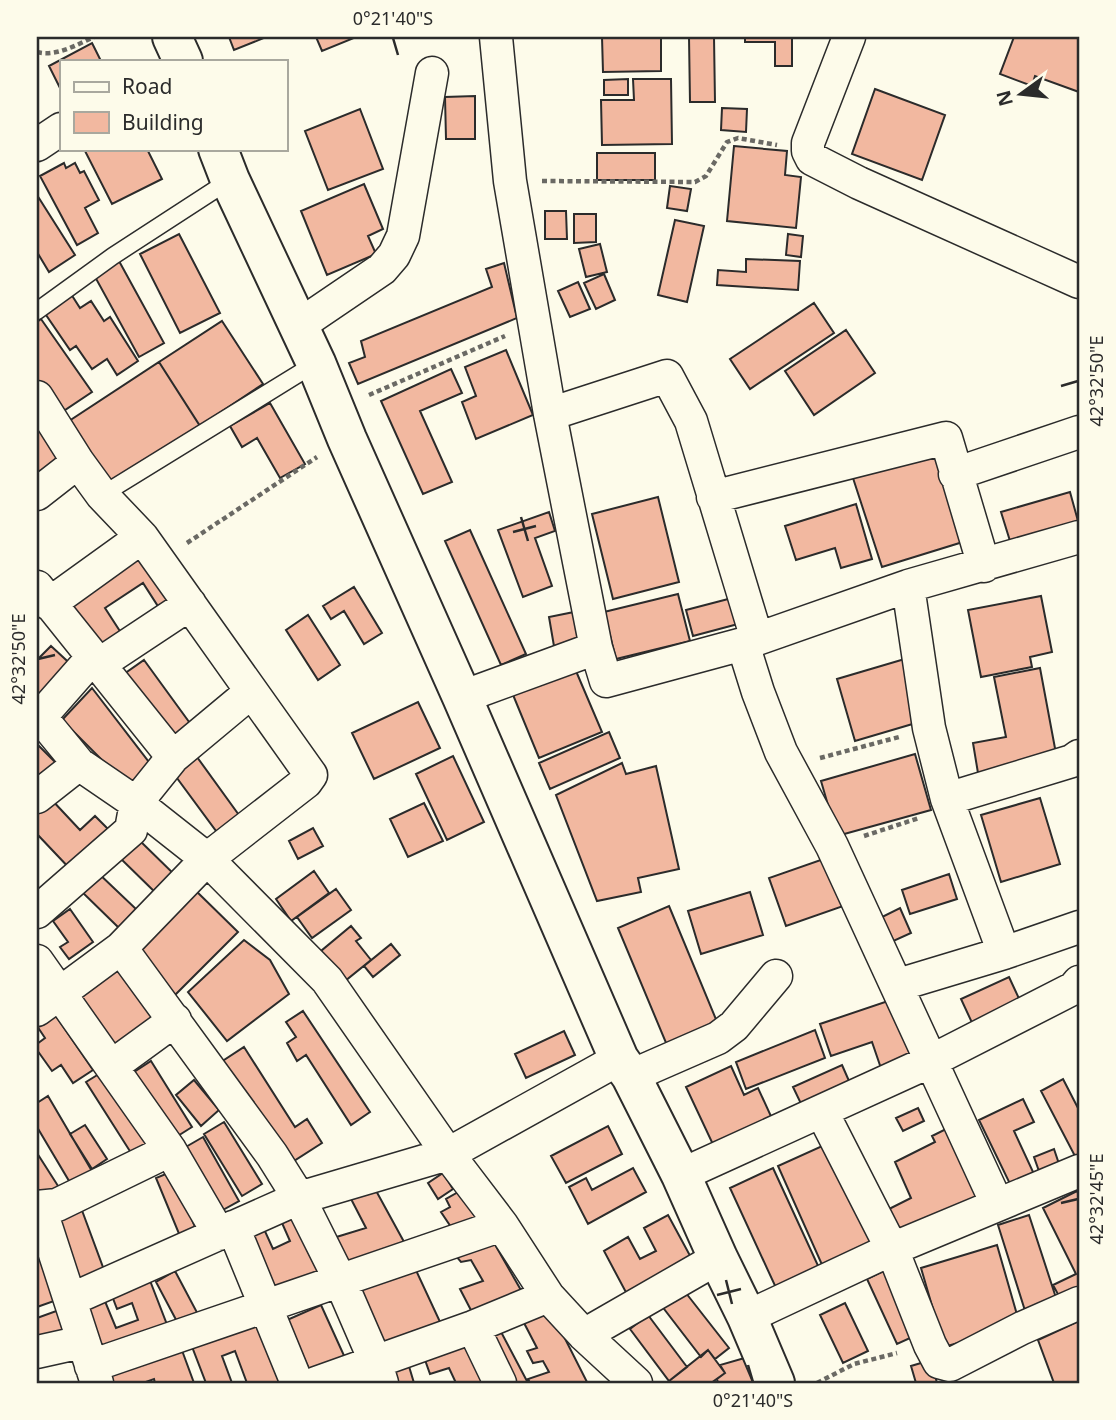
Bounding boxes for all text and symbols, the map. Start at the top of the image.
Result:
text: 0°21'40"S [353,6,433,30]
legend [60,60,287,150]
north arrow [986,60,1056,130]
text: Road [122,72,172,100]
text: N [990,88,1019,109]
text: Building [122,108,204,136]
text: 42°32'50"E [1084,336,1108,426]
text: 42°32'50"E [6,614,30,704]
text: 42°32'45"E [1084,1154,1108,1244]
text: 0°21'40"S [713,1388,793,1412]

